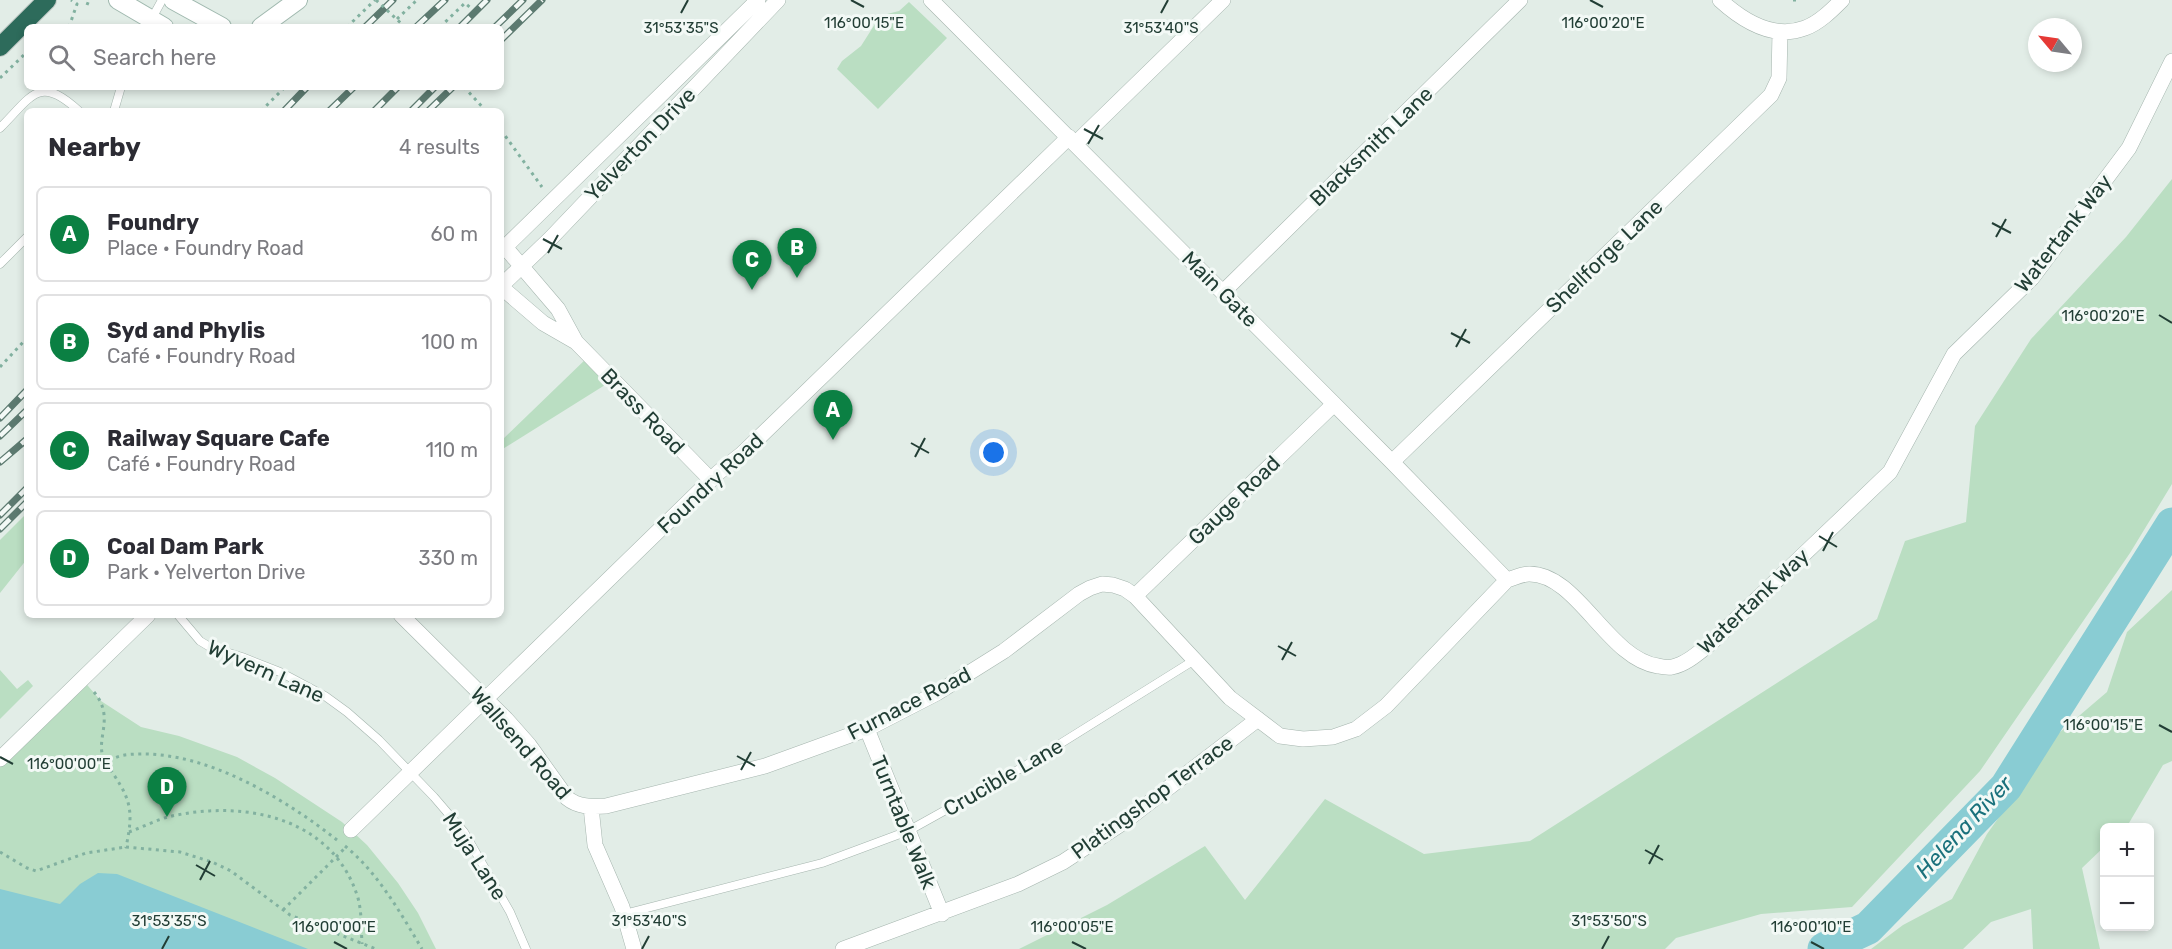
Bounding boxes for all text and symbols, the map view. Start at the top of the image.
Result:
text: 116°00'15"E [824,14,904,32]
text: 116°00'20"E [1561,14,1645,32]
north arrow [2028,18,2082,72]
text: 31°53'35"S [643,19,719,37]
text: 31°53'40"S [1123,19,1199,37]
search box [24,24,504,90]
icon: search [45,41,78,74]
text: Search here [93,44,216,71]
street label: Blacksmith Lane [1304,81,1438,211]
street label: Yelverton Drive [579,82,701,206]
text: Nearby [48,132,141,163]
text: 4 results [399,135,480,159]
street label: Watertank Way [2009,169,2117,297]
street label: Shellforge Lane [1540,194,1668,318]
text: Foundry [107,209,199,236]
text: A [62,222,77,246]
text: 60 m [431,222,478,246]
pin: B [778,228,816,278]
text: Place · Foundry Road [107,236,304,260]
pin: C [732,240,771,290]
street label: Main Gate [1177,246,1263,332]
text: 116°00'20"E [2061,307,2145,325]
text: Syd and Phylis [107,317,265,344]
text: B [62,330,77,354]
text: 100 m [421,330,478,354]
text: Café · Foundry Road [107,344,296,368]
street label: Brass Road [596,363,690,459]
pin: A [814,390,852,440]
text: Railway Square Cafe [107,425,330,452]
street label: Foundry Road [652,428,768,538]
text: C [62,438,77,462]
text: 110 m [426,438,478,462]
your location [979,438,1008,467]
street label: Gauge Road [1183,450,1285,550]
text: Café · Foundry Road [107,452,296,476]
text: Coal Dam Park [107,533,264,560]
street label: Watertank Way [1692,543,1814,659]
text: D [62,546,77,570]
text: 330 m [419,546,478,570]
text: Park · Yelverton Drive [107,560,306,584]
street label: Wyvern Lane [204,634,328,708]
street label: Furnace Road [843,661,975,745]
street label: Wallsend Road [465,682,577,804]
text: 116°00'15"E [2063,716,2143,734]
street label: Platingshop Terrace [1066,730,1238,864]
street label: Crucible Lane [939,733,1067,821]
street label: Turntable Walk [866,752,942,892]
text: 116°00'00"E [27,755,111,773]
pin: D [148,768,186,817]
water label: Helena River [1910,769,2019,884]
street label: Muja Lane [437,808,513,904]
map controls [2100,823,2154,931]
button: + [2100,823,2154,877]
button: − [2100,877,2154,931]
text: 31°53'35"S [131,912,207,930]
text: 31°53'40"S [611,912,687,930]
text: 31°53'50"S [1571,912,1647,930]
text: 116°00'00"E [292,918,376,936]
text: 116°00'05"E [1030,918,1114,936]
text: 116°00'10"E [1771,918,1851,936]

